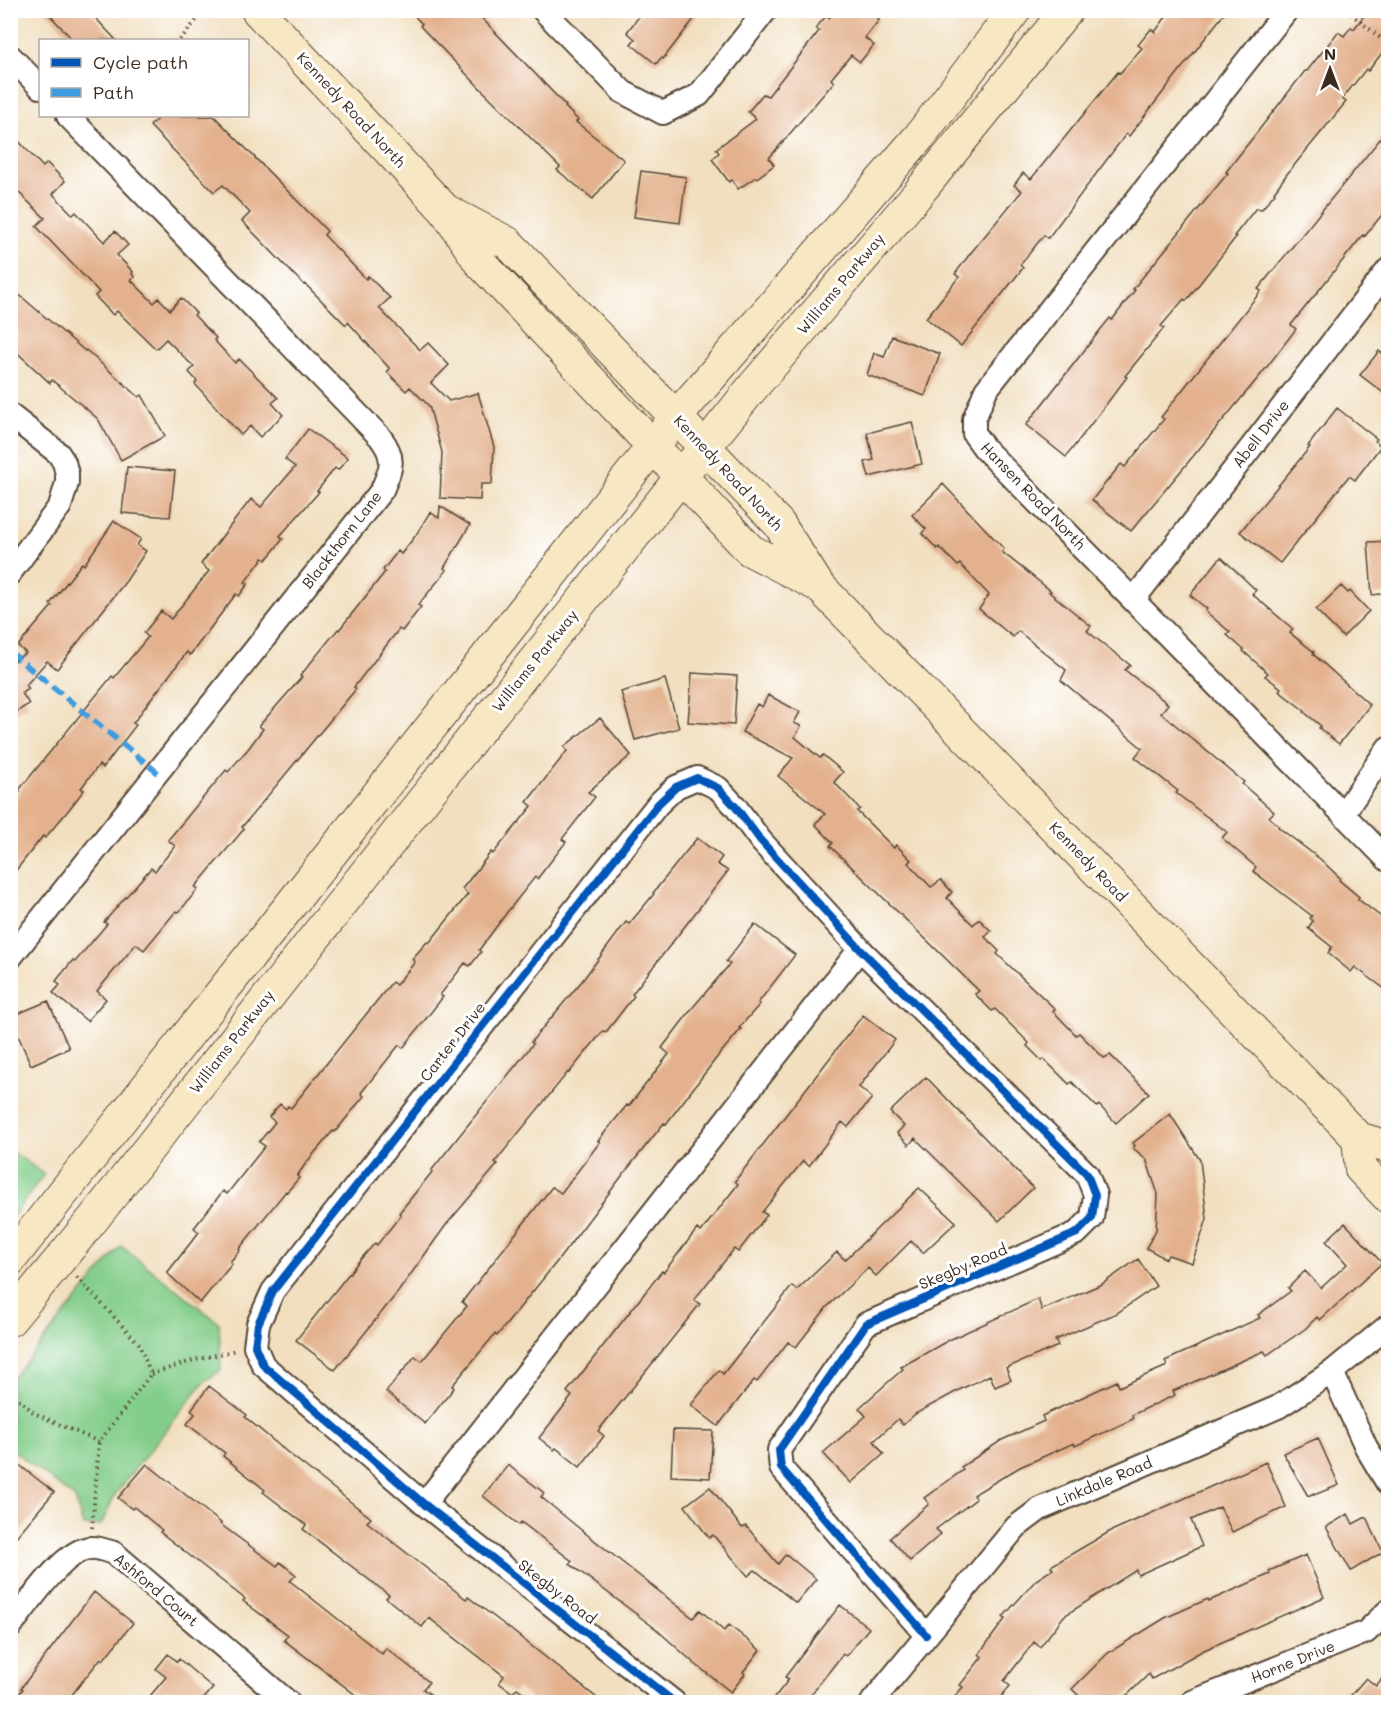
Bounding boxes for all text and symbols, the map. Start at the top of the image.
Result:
legend [39,39,249,117]
north arrow [1300,39,1360,99]
text: N [1324,43,1336,64]
street label: Kennedy Road North [293,47,411,171]
text: Cycle path [93,50,188,74]
text: Path [93,80,133,104]
street label: Williams Parkway [792,229,889,338]
street label: Abell Drive [1227,395,1293,472]
street label: Kennedy Road North [670,410,788,534]
street label: Hansen Road North [977,437,1090,554]
street label: Blackthorn Lane [297,486,386,592]
street label: Williams Parkway [487,605,582,716]
street label: Kennedy Road [1045,817,1132,906]
street label: Williams Parkway [185,985,278,1097]
street label: Carter Drive [415,998,489,1085]
street label: Skegby Road [915,1239,1010,1294]
street label: Linkdale Road [1052,1452,1155,1510]
street label: Ashford Court [110,1548,203,1631]
street label: Skegby Road [514,1554,601,1628]
street label: Horne Drive [1248,1635,1338,1687]

